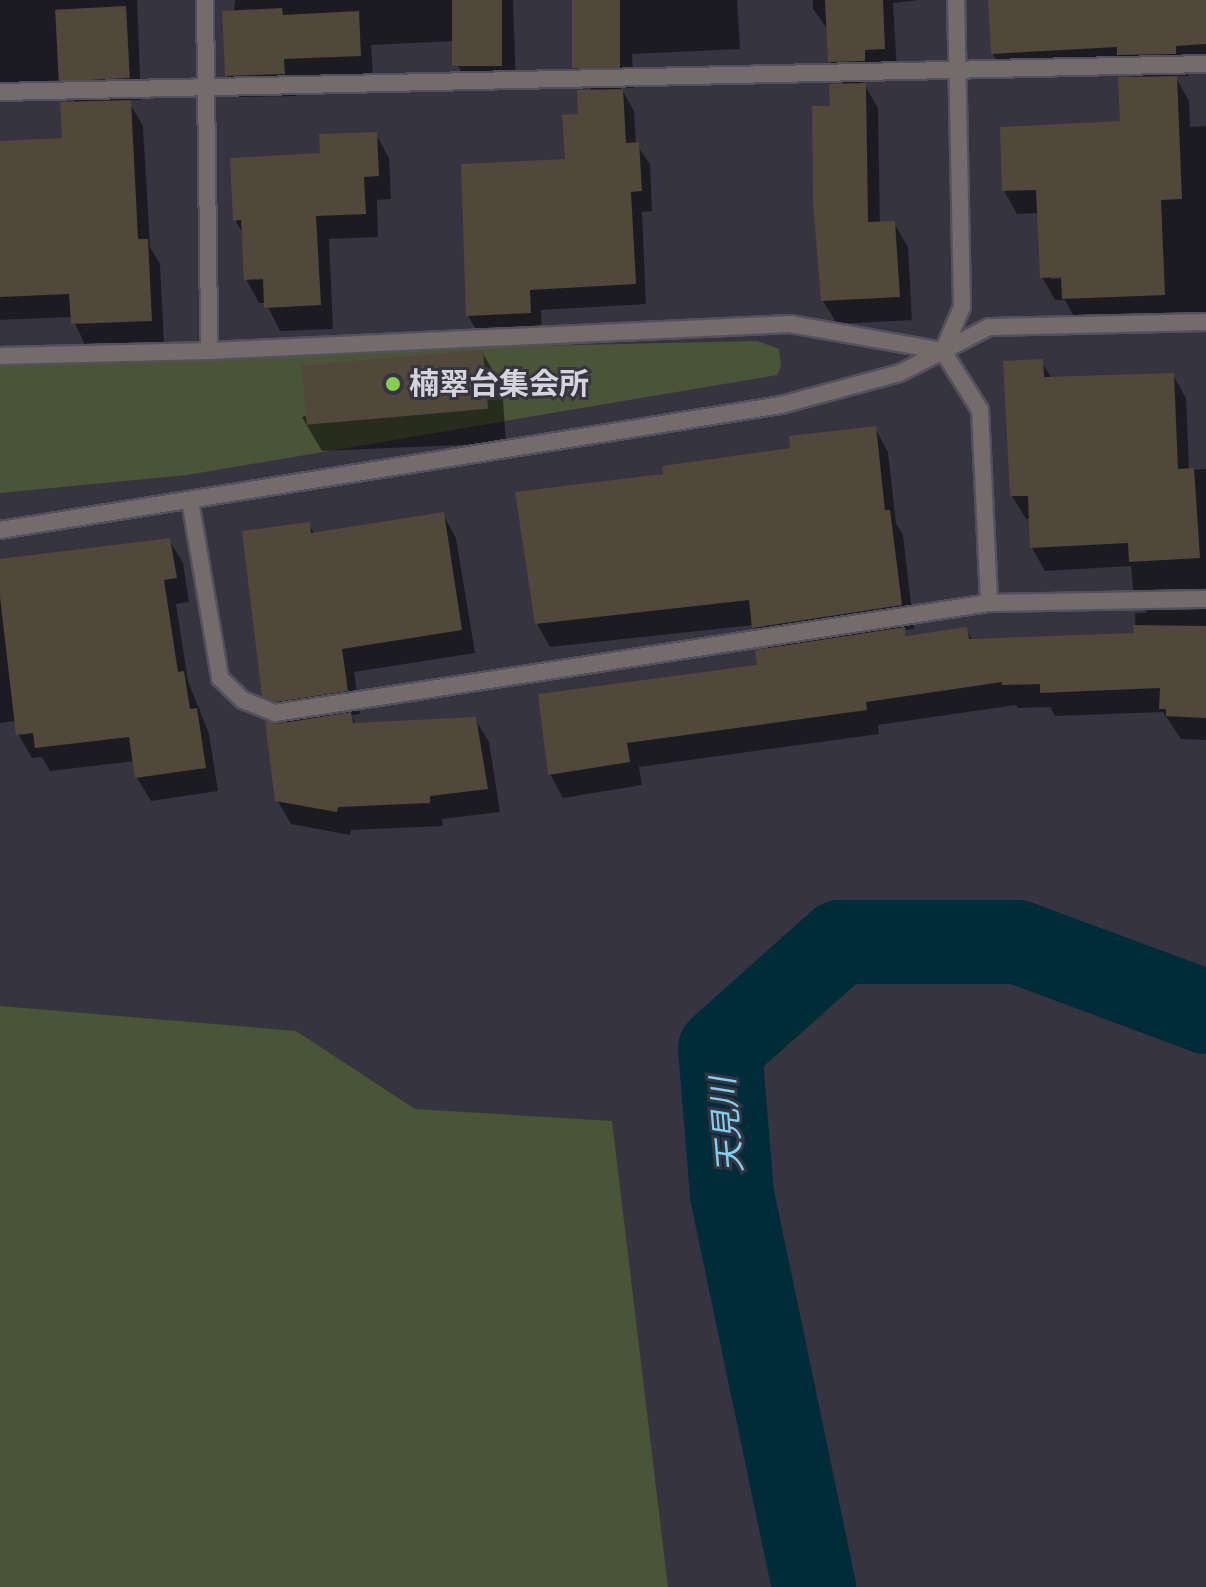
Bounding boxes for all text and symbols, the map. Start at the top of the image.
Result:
place label: 楠翠台集会所 [409,366,589,402]
marker: 楠翠台集会所 [384,375,402,393]
water label: 天見川 [704,1076,750,1174]

